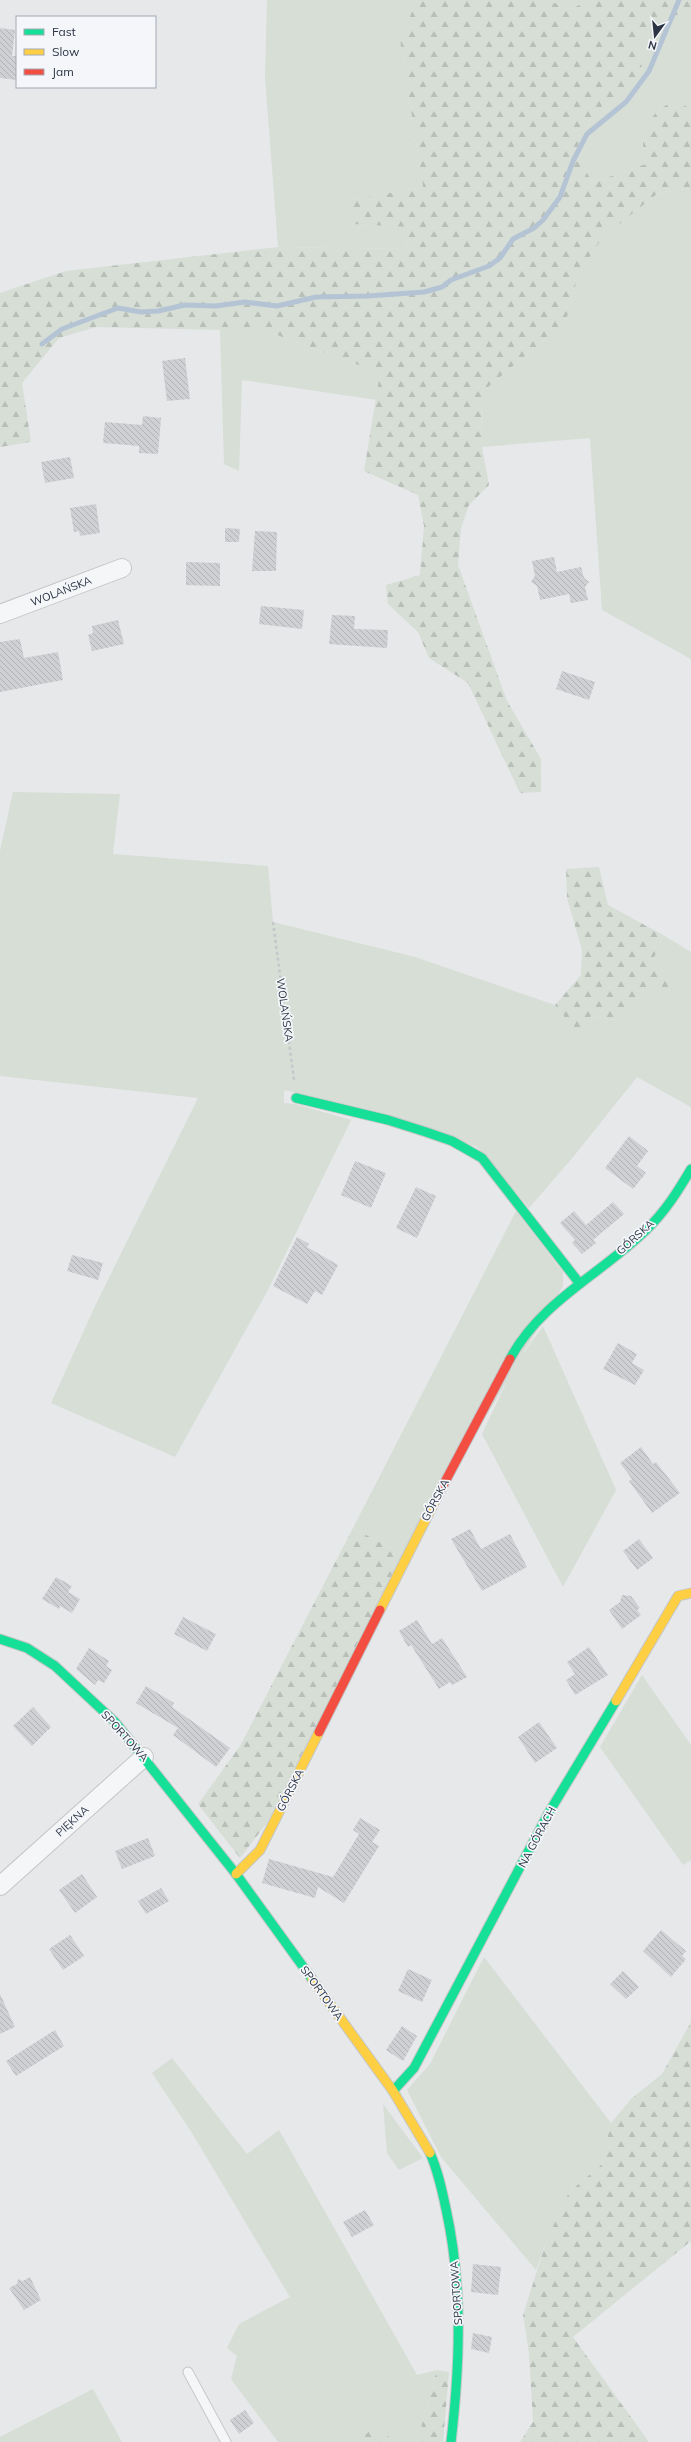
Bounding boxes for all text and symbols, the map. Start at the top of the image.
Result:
legend [16,16,156,88]
north arrow [635,16,675,56]
text: Fast [52,24,76,39]
text: N [647,38,658,53]
text: Slow [52,44,80,59]
text: Jam [52,64,74,79]
street label: WOLAŃSKA [29,573,93,609]
street label: WOLAŃSKA [274,977,296,1043]
street label: GÓRSKA [613,1216,657,1258]
street label: GÓRSKA [418,1477,452,1523]
street label: SPORTOWA [98,1708,152,1764]
street label: GÓRSKA [273,1766,307,1814]
street label: PIĘKNA [53,1802,91,1840]
street label: NA GÓRACH [515,1804,559,1870]
street label: SPORTOWA [298,1963,346,2023]
street label: SPORTOWA [447,2261,465,2325]

